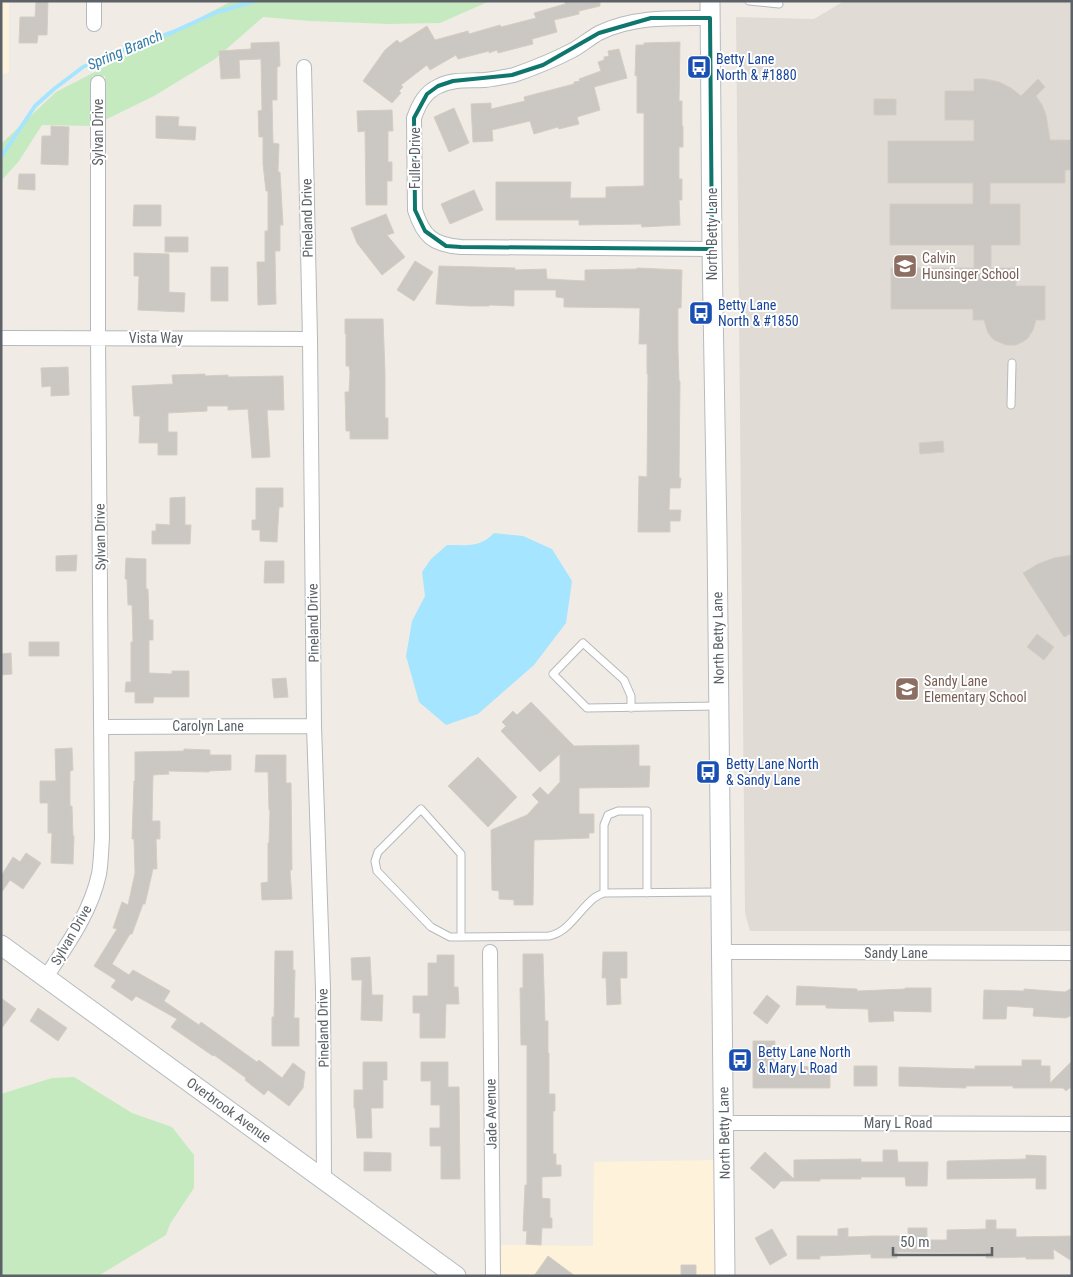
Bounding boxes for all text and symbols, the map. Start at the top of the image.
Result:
water label: Spring Branch [85,26,165,74]
place label: Betty Lane North & #1880 [716,51,797,83]
bus stop icon: Betty Lane North & #1880 [686,54,712,80]
street label: Sylvan Drive [90,98,106,165]
street label: Fuller Drive [407,127,423,189]
street label: Pineland Drive [298,178,316,258]
street label: North Betty Lane [704,187,720,280]
place label: Calvin Hunsinger School [922,250,1019,282]
school or university icon: Calvin Hunsinger School [892,253,918,279]
place label: Betty Lane North & #1850 [718,297,799,329]
bus stop icon: Betty Lane North & #1850 [688,300,714,326]
street label: Vista Way [129,330,183,346]
street label: Sylvan Drive [91,503,109,571]
street label: Pineland Drive [304,583,322,663]
street label: North Betty Lane [709,591,727,684]
place label: Sandy Lane Elementary School [924,673,1027,705]
school or university icon: Sandy Lane Elementary School [894,676,920,702]
street label: Carolyn Lane [172,718,244,734]
place label: Betty Lane North & Sandy Lane [726,756,819,788]
bus stop icon: Betty Lane North & Sandy Lane [695,759,721,785]
street label: Sylvan Drive [47,902,95,968]
street label: Sandy Lane [864,945,928,961]
street label: Pineland Drive [314,988,332,1068]
place label: Betty Lane North & Mary L Road [758,1044,851,1076]
bus stop icon: Betty Lane North & Mary L Road [727,1047,753,1073]
street label: Overbrook Avenue [184,1074,275,1146]
street label: Jade Avenue [482,1078,500,1149]
street label: North Betty Lane [715,1086,733,1179]
street label: Mary L Road [864,1115,932,1131]
scale bar [893,1224,992,1256]
text: 50 m [900,1233,930,1251]

